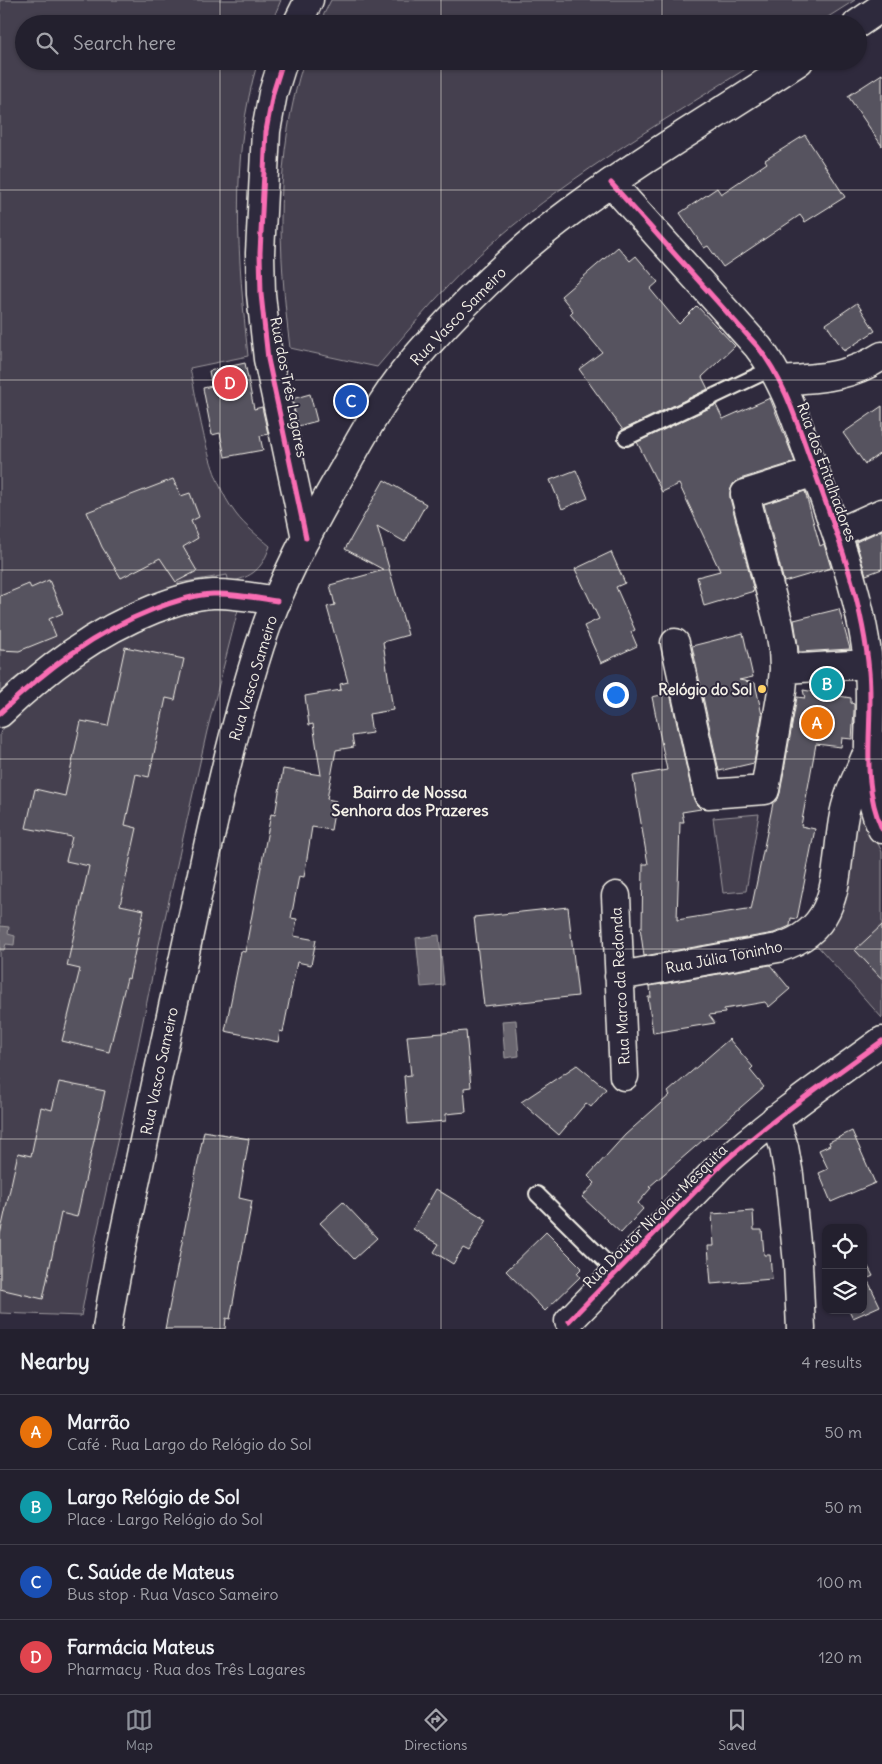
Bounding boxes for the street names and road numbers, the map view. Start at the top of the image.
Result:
street label: Rua Vasco Sameiro [406,263,510,369]
street label: Rua dos Três Lagares [266,315,312,459]
street label: Rua dos Entalhadores [793,400,861,545]
street label: Rua Vasco Sameiro [225,613,281,743]
street label: Rua Marco da Redonda [606,906,634,1065]
street label: Rua Júlia Toninho [664,936,784,978]
street label: Rua Vasco Sameiro [136,1006,182,1136]
street label: Rua Doutor Nicolau Mesquita [579,1140,731,1292]

